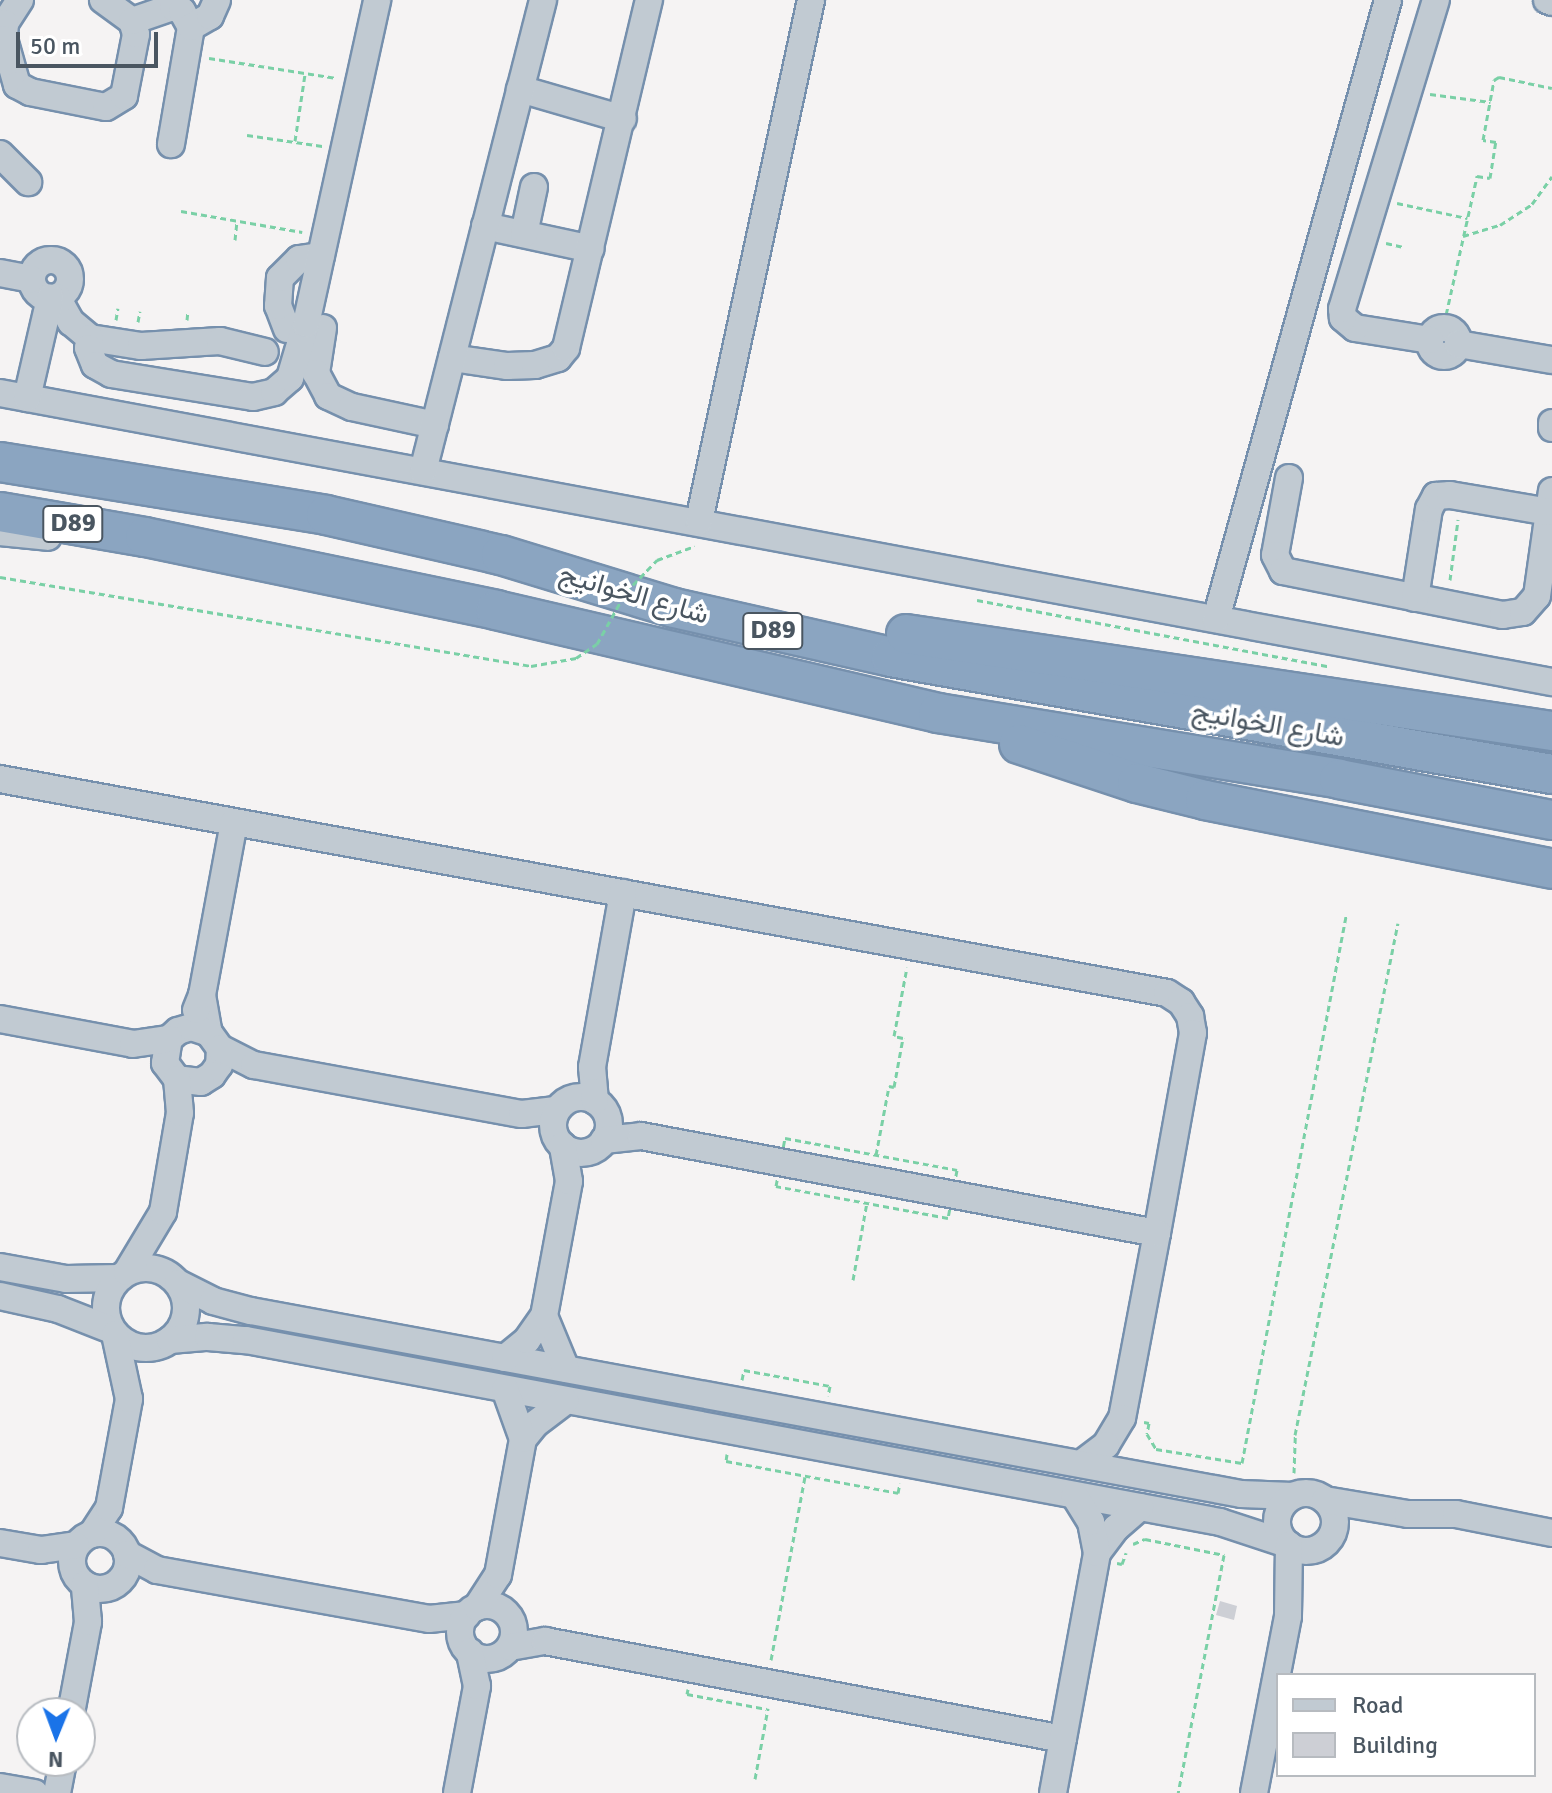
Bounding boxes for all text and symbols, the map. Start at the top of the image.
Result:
scale bar [20,16,162,66]
text: 50 m [30,31,80,61]
road number: D89 [41,502,105,546]
street label: شارع الخوانيج [555,557,713,631]
road number: D89 [741,609,805,653]
street label: شارع الخوانيج [1189,694,1347,754]
legend [1276,1673,1536,1777]
text: Road [1352,1690,1403,1720]
north arrow [16,1697,96,1777]
text: Building [1352,1730,1438,1760]
text: N [48,1746,63,1773]

